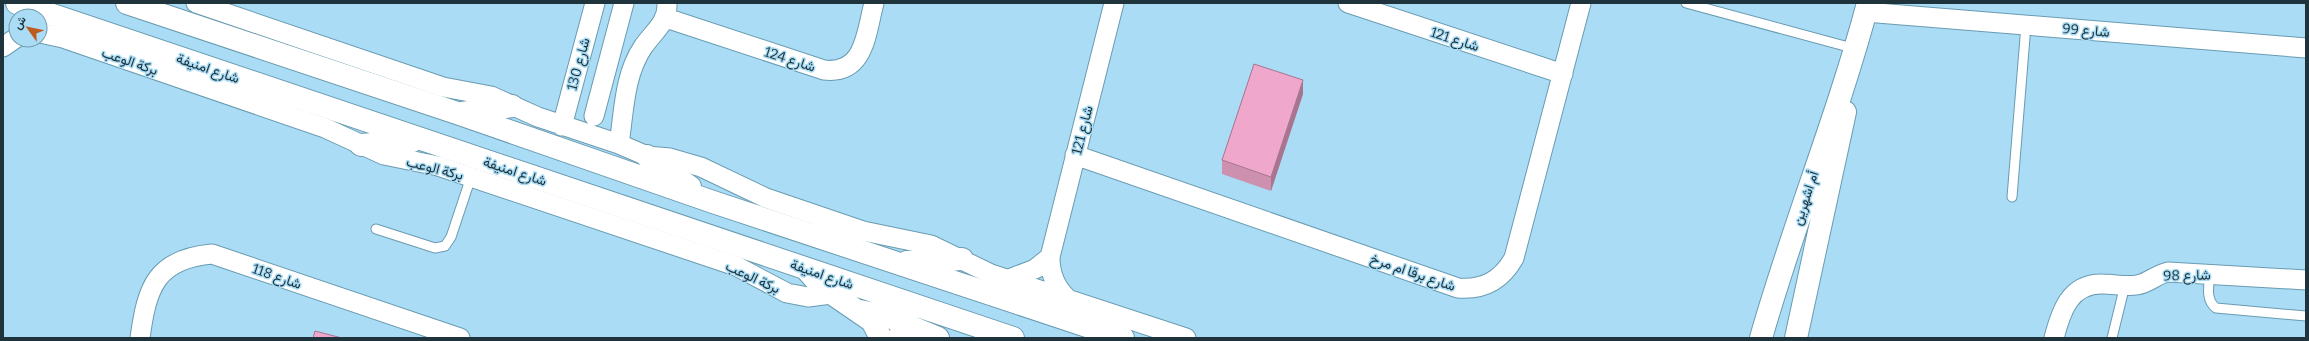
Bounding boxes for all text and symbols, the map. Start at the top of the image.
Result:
north arrow [8,8,48,48]
text: ش [11,14,29,32]
street label: شارع 99 [2061,20,2110,43]
street label: شارع 121 [1428,24,1481,57]
street label: شارع 130 [563,36,596,93]
street label: شارع 124 [762,43,817,78]
street label: بركة الوعب [99,44,160,79]
street label: شارع امنيفة [173,50,242,89]
street label: شارع 121 [1068,104,1099,157]
street label: بركة الوعب [405,153,465,184]
street label: شارع امنيفة [480,153,549,192]
street label: أم اشهرين [1789,169,1822,227]
street label: شارع برقا ام مرخ [1367,250,1458,297]
street label: شارع امنيفة [787,256,856,295]
street label: بركة الوعب [723,257,783,297]
street label: شارع 118 [249,260,304,295]
street label: شارع 98 [2163,267,2211,286]

